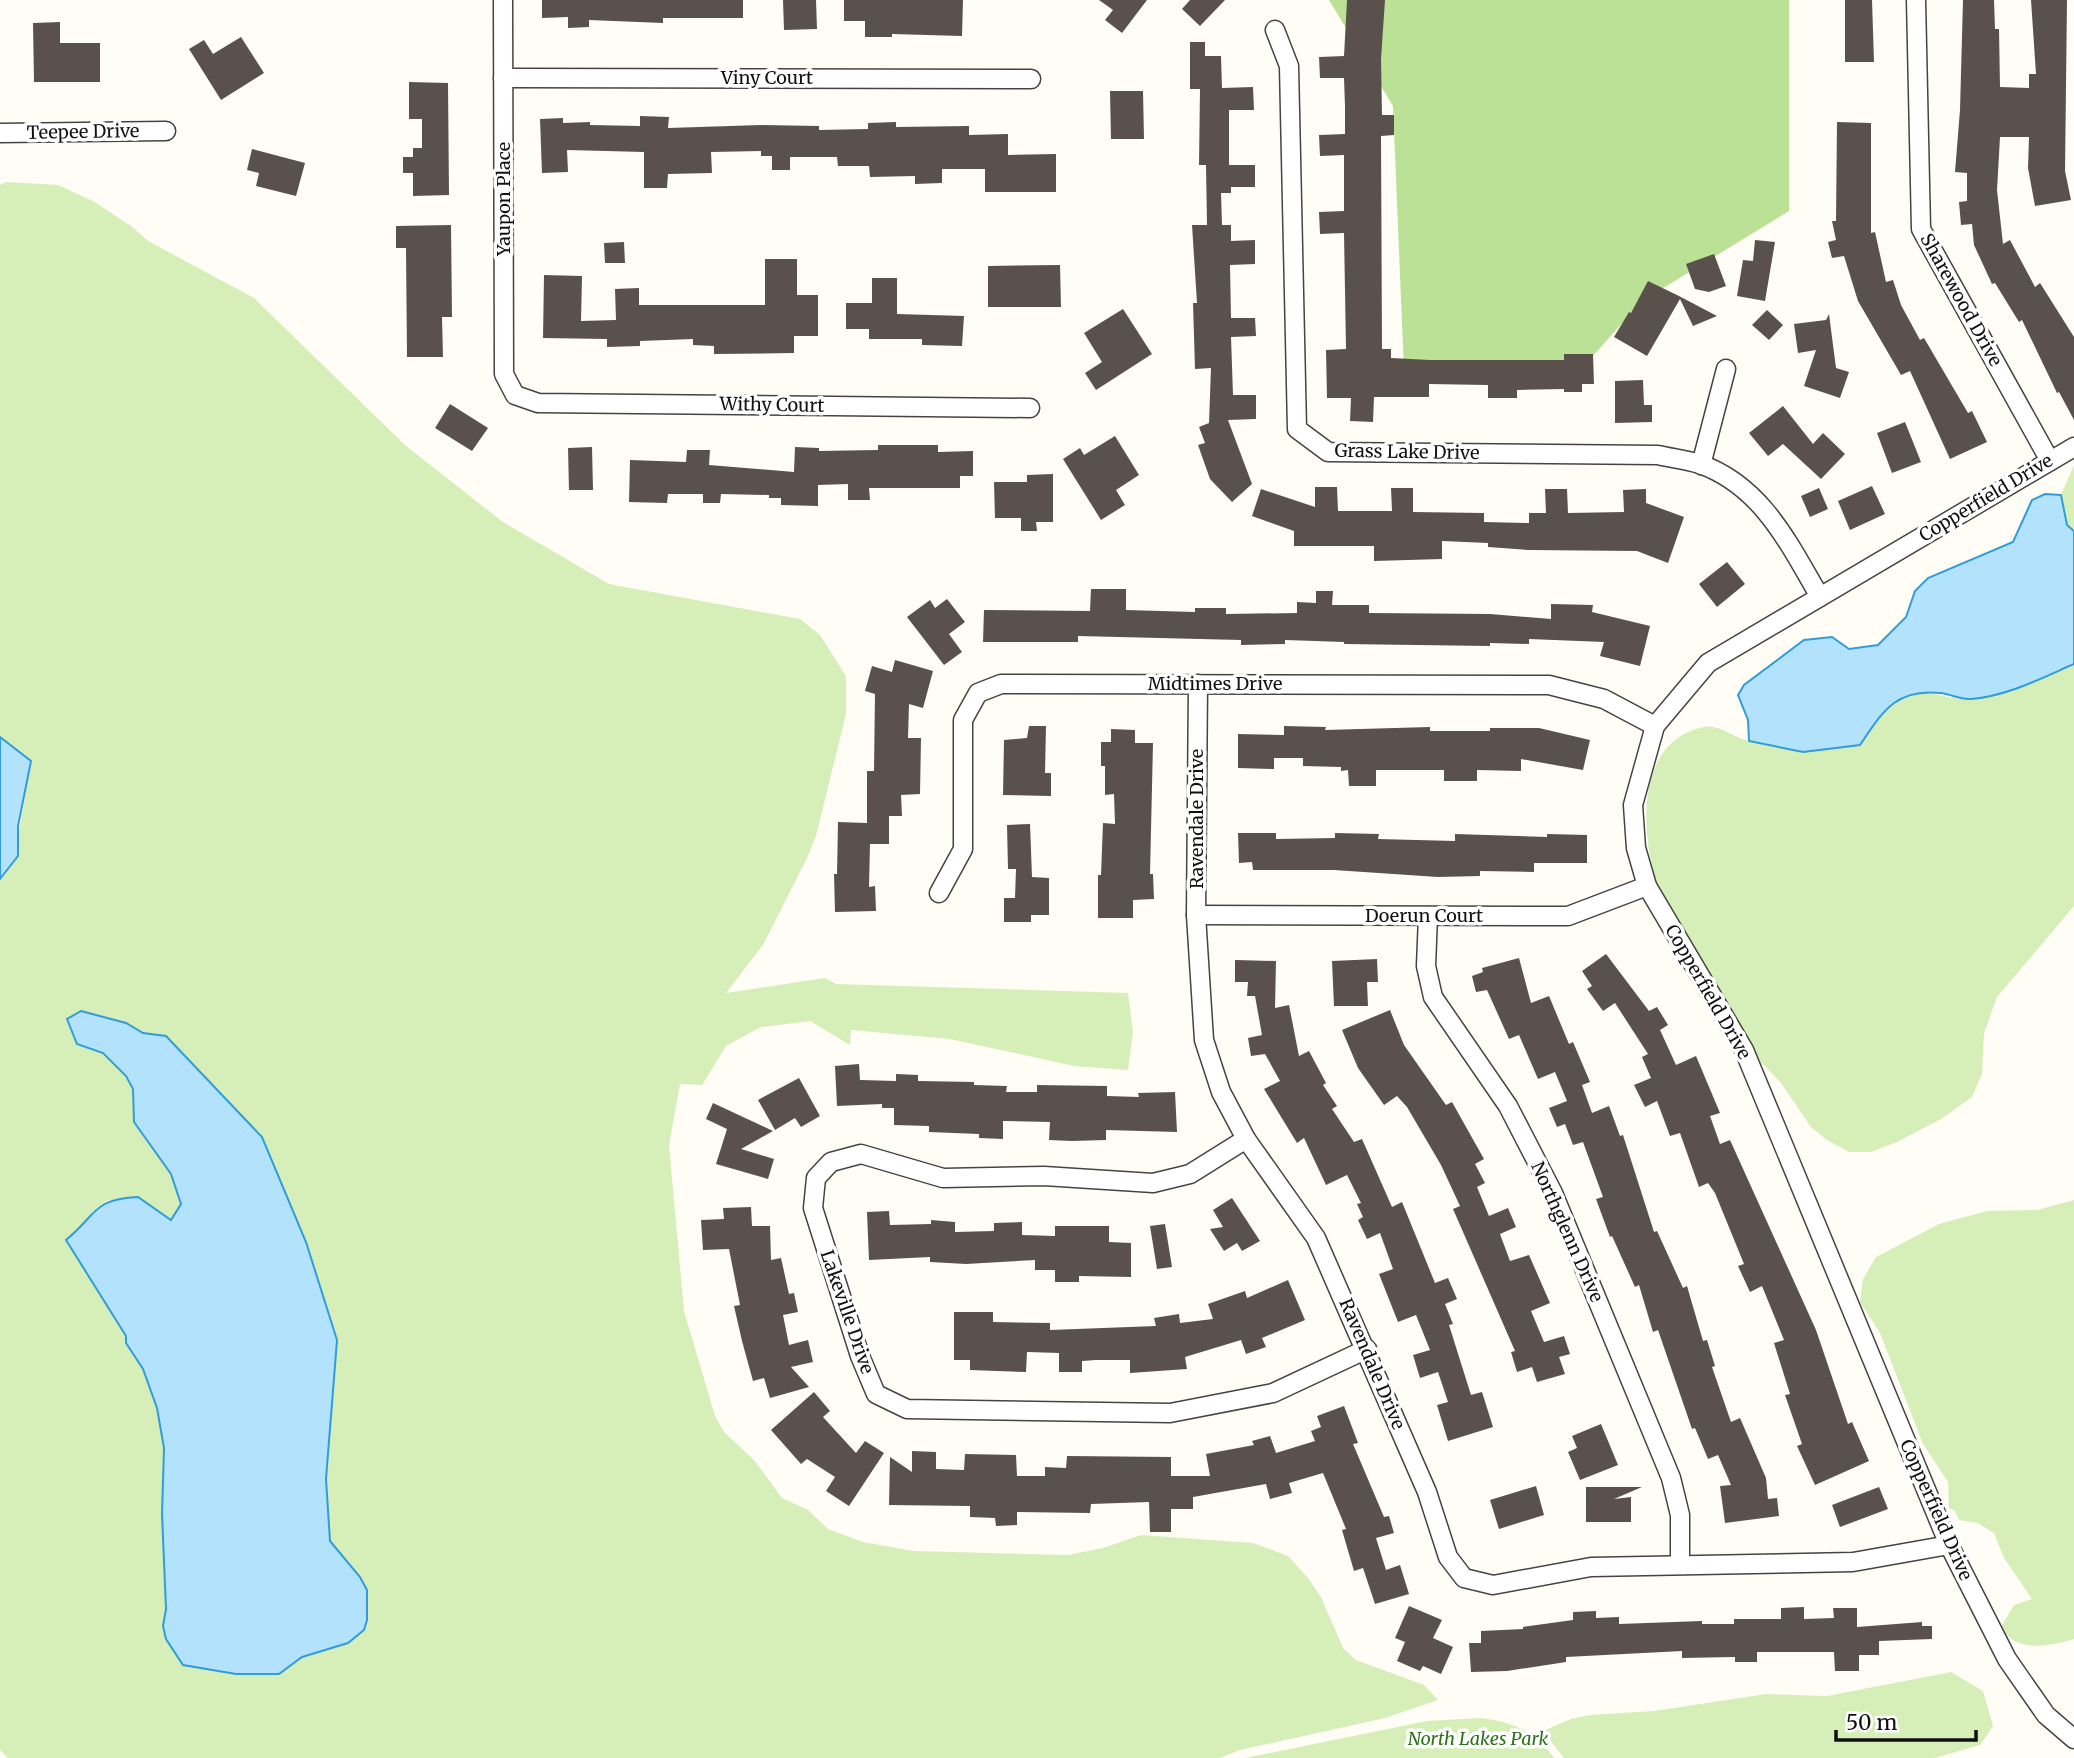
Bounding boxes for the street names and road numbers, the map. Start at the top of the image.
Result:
street label: Viny Court [720,66,813,89]
street label: Teepee Drive [26,119,140,144]
street label: Yaupon Place [492,142,515,257]
street label: Sharewood Drive [1915,229,2007,370]
street label: Withy Court [718,392,825,417]
street label: Grass Lake Drive [1334,439,1480,464]
street label: Copperfield Drive [1915,449,2057,547]
street label: Midtimes Drive [1148,672,1282,695]
street label: Ravendale Drive [1185,749,1208,889]
street label: Doerun Court [1365,904,1483,927]
street label: Copperfield Drive [1661,920,1756,1063]
street label: Northglenn Drive [1526,1158,1609,1306]
street label: Lakeville Drive [816,1247,879,1377]
street label: Ravendale Drive [1334,1295,1410,1433]
street label: Copperfield Drive [1895,1436,1978,1584]

